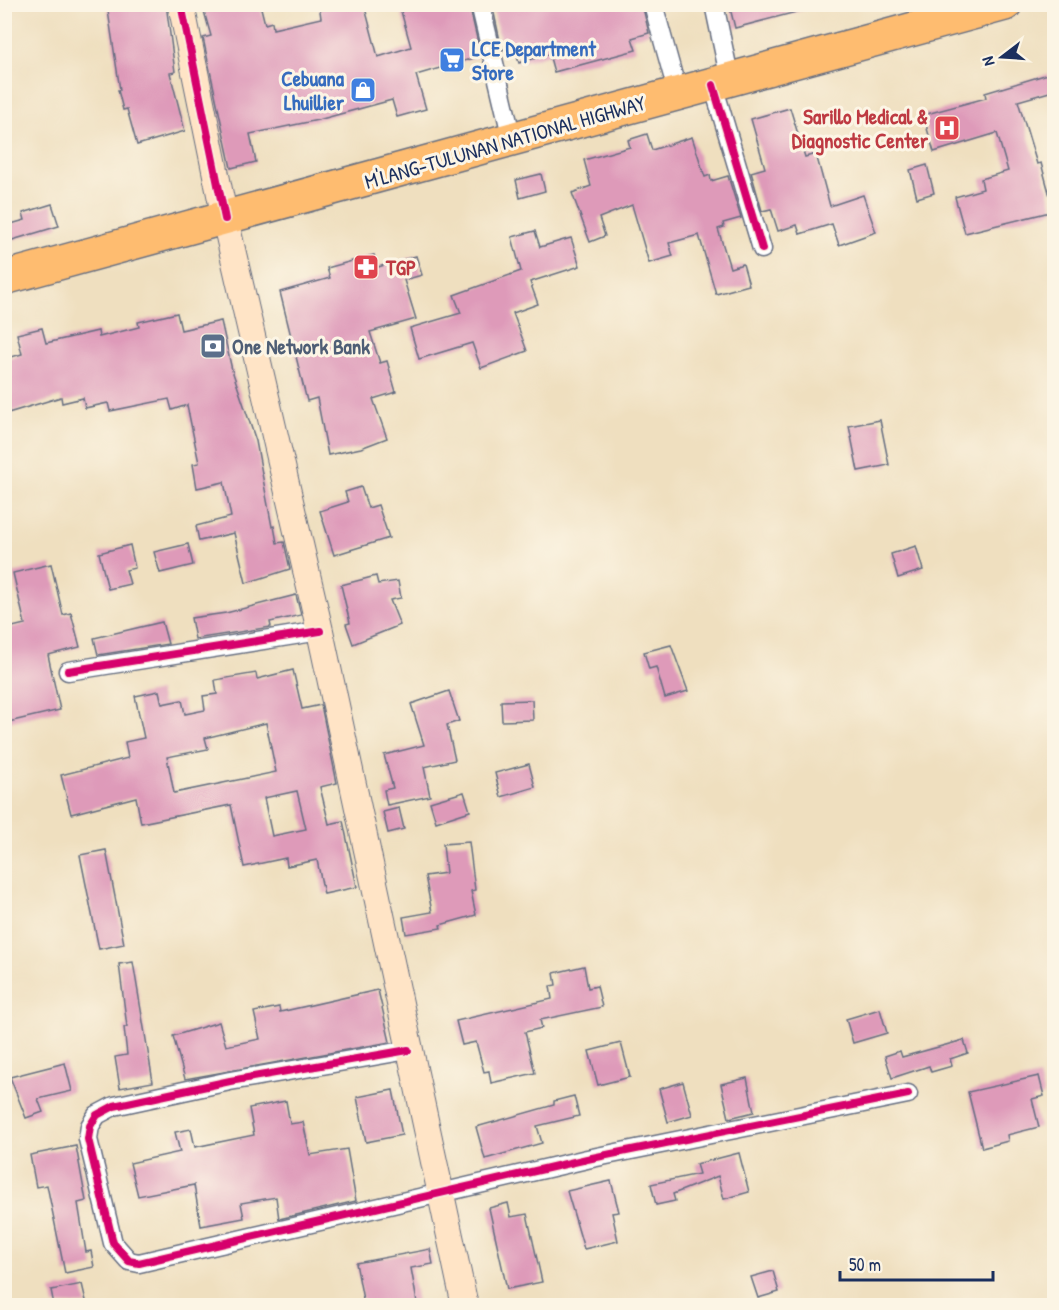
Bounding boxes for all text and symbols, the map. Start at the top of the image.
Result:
north arrow [972,27,1032,87]
place label: LCE Department Store [472,34,596,87]
supermarket icon: LCE Department Store [437,45,467,75]
text: N [976,54,999,69]
place label: Cebuana Lhuillier [281,64,345,117]
shop icon: Cebuana Lhuillier [348,75,378,105]
street label: M'LANG-TULUNAN NATIONAL HIGHWAY [361,88,650,196]
place label: Sarillo Medical & Diagnostic Center [792,102,929,156]
hospital icon: Sarillo Medical & Diagnostic Center [932,113,962,143]
pharmacy icon: TGP [351,252,381,282]
place label: TGP [385,253,416,282]
bank icon: One Network Bank [198,331,228,361]
place label: One Network Bank [232,332,370,361]
scale bar [840,1244,993,1282]
text: 50 m [849,1252,881,1277]

